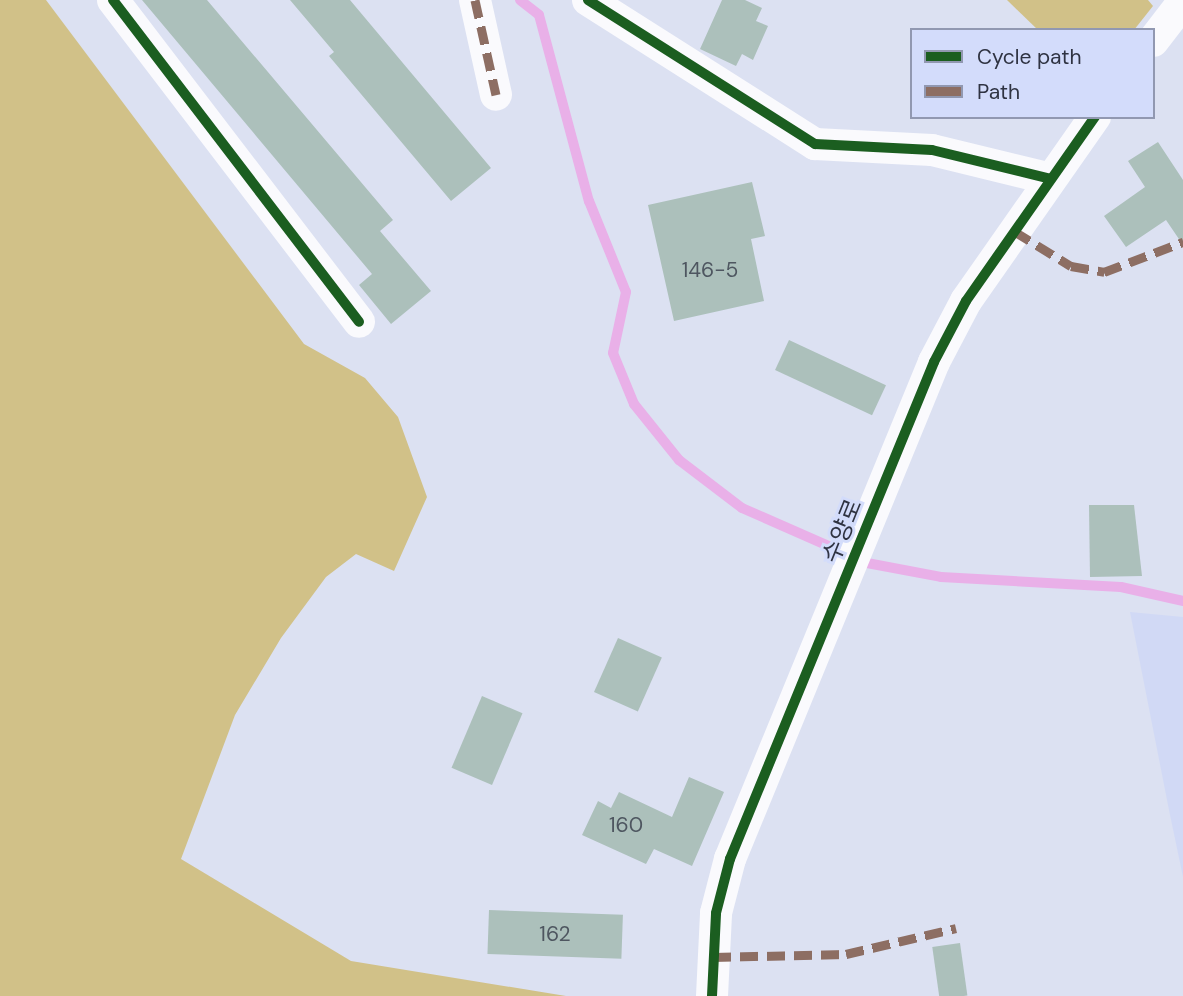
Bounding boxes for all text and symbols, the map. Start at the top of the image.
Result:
legend [910,28,1155,119]
text: Cycle path [977,43,1082,71]
text: Path [977,78,1020,106]
house number: 146-5 [682,257,738,283]
street label: 수양로 [816,495,868,567]
house number: 160 [609,812,643,838]
house number: 162 [539,921,571,947]

